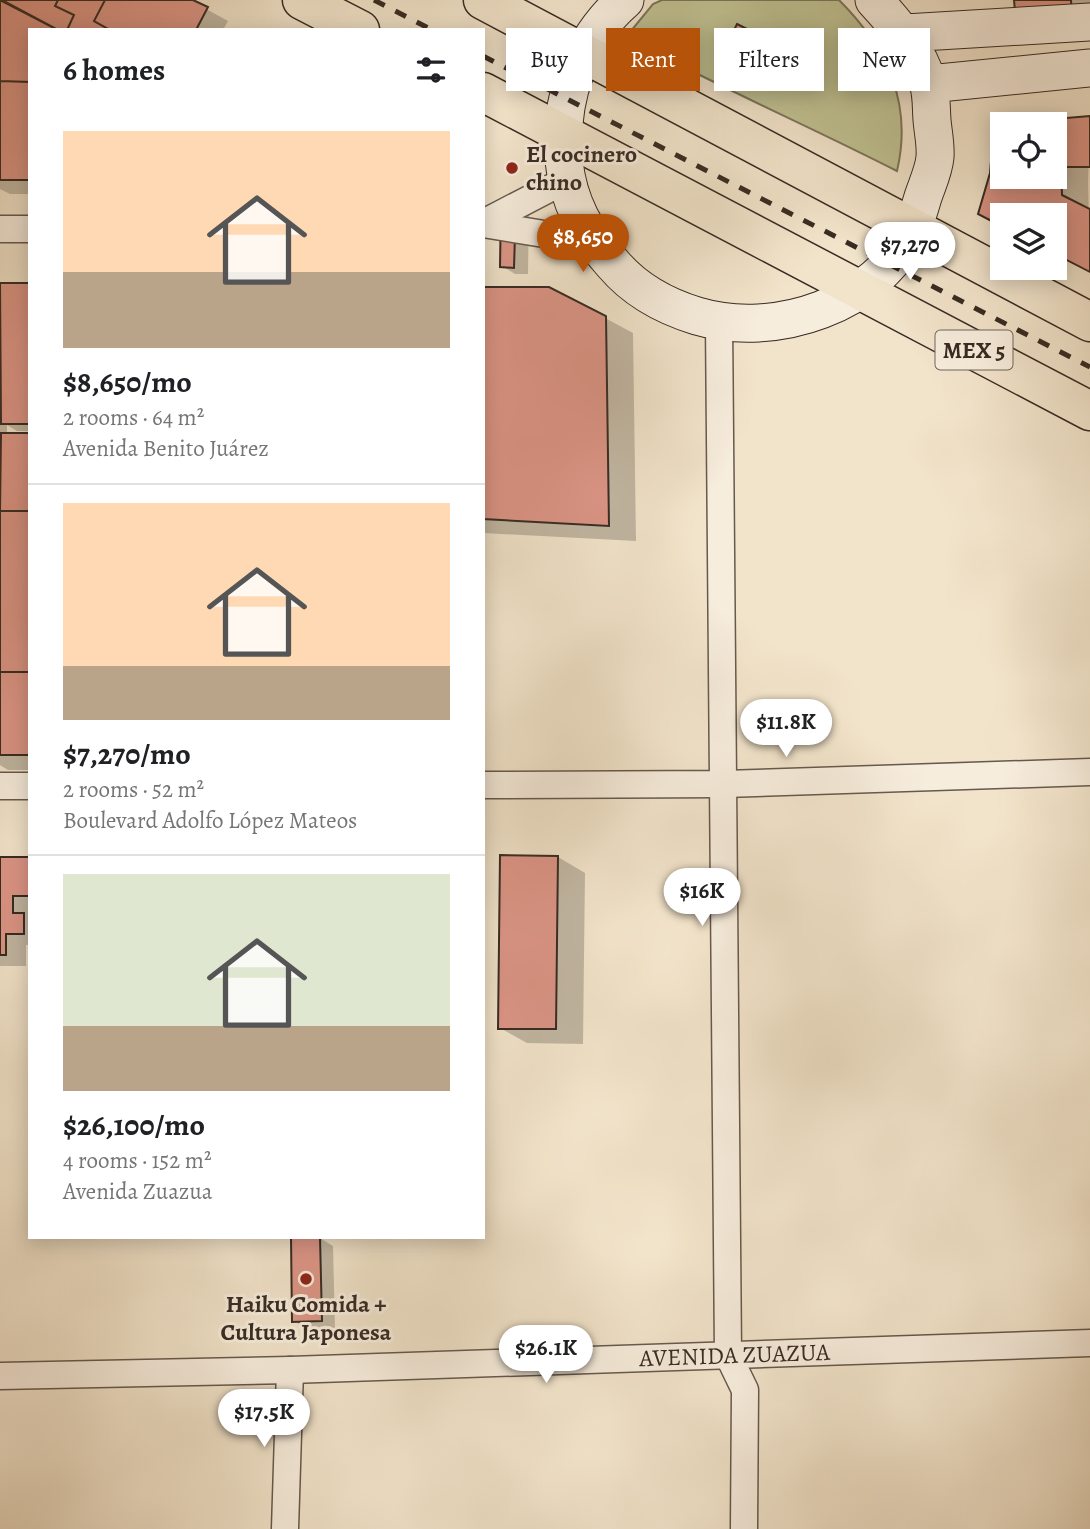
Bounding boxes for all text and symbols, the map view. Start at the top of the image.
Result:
chip: Buy [506,28,592,91]
chip: Rent [606,28,700,91]
chip: Filters [714,28,824,91]
chip: New [838,28,930,91]
text: 6 homes [63,50,165,90]
icon: filters [412,51,450,89]
map controls [990,112,1067,280]
button: locate [990,112,1067,189]
place label: El cocinero chino [526,138,637,198]
marker: El cocinero chino [504,160,520,176]
icon: home [194,177,320,303]
button: layers [990,203,1067,280]
pin: $8,650 [526,215,640,274]
text: $8,650 [553,221,613,252]
pin: $7,270 [853,222,967,282]
text: $7,270 [880,229,940,260]
road number: MEX 5 [936,330,1012,370]
text: $8,650/mo [63,362,192,402]
text: 2 rooms · 64 m² [63,402,204,433]
text: Avenida Benito Juárez [63,433,269,464]
icon: home [194,549,320,675]
pin: $11.8K [729,700,843,759]
text: $11.8K [756,706,816,737]
text: $7,270/mo [63,734,191,774]
text: 2 rooms · 52 m² [63,774,204,805]
text: Boulevard Adolfo López Mateos [63,805,357,836]
pin: $16K [661,869,743,928]
text: $16K [680,875,724,906]
icon: home [194,920,320,1046]
text: $26,100/mo [63,1105,205,1145]
text: 4 rooms · 152 m² [63,1145,211,1176]
text: Avenida Zuazua [63,1176,213,1207]
marker: Haiku Comida + Cultura Japonesa [298,1271,314,1287]
place label: Haiku Comida + Cultura Japonesa [221,1288,392,1348]
pin: $26.1K [489,1326,603,1385]
text: $26.1K [515,1332,577,1363]
street label: AVENIDA ZUAZUA [638,1336,832,1374]
pin: $17.5K [207,1390,321,1449]
text: $17.5K [234,1396,294,1427]

